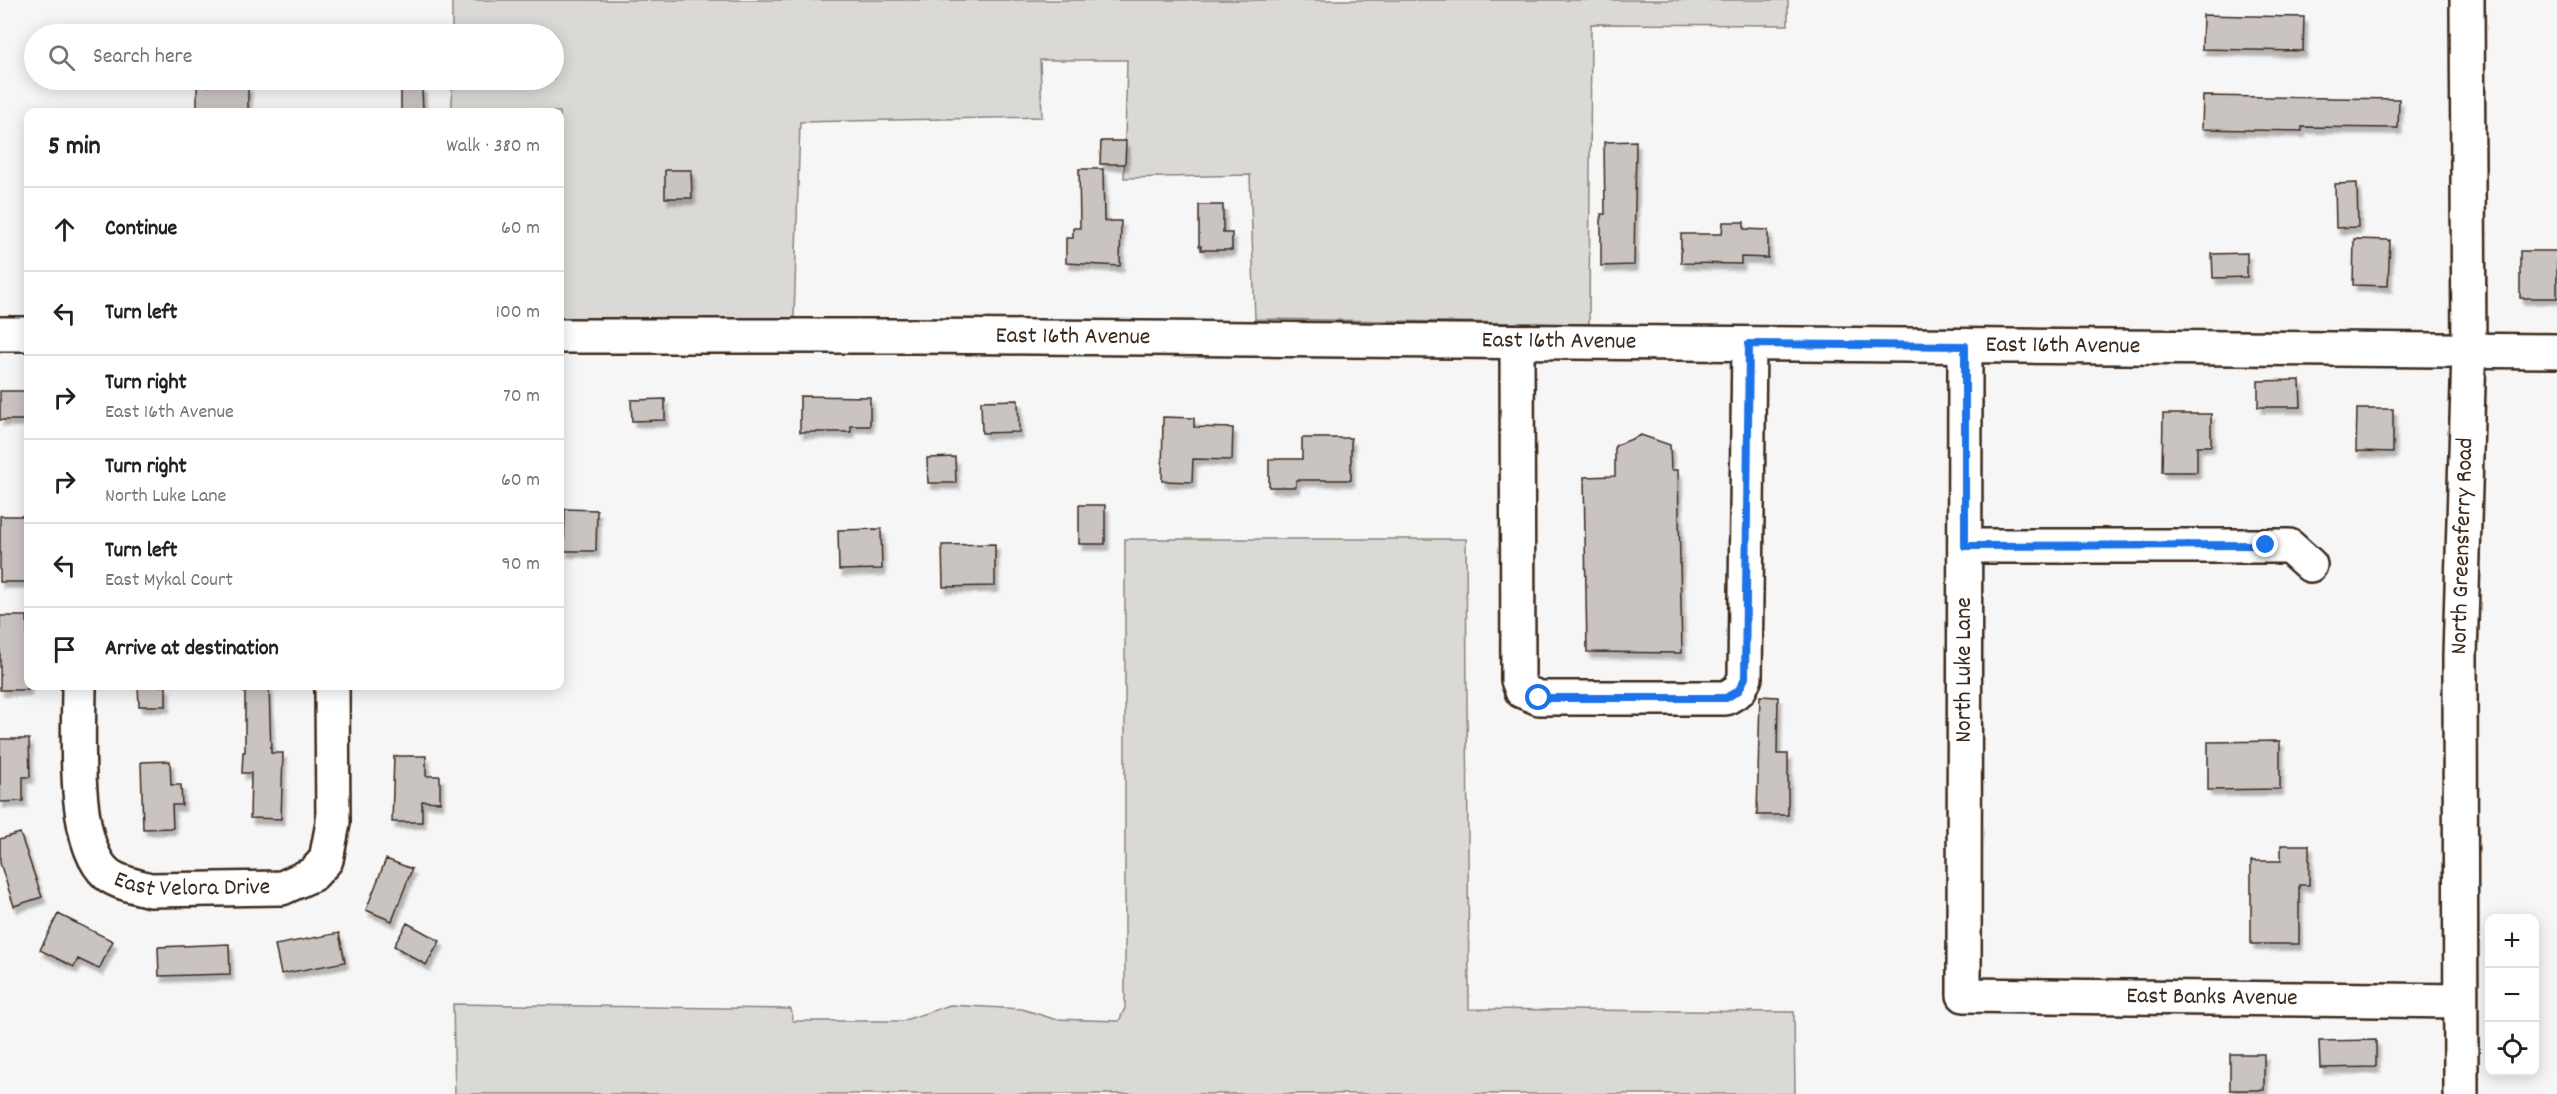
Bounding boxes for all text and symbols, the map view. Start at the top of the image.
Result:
search box [24,24,564,90]
icon: search [45,41,78,74]
text: Search here [93,42,192,73]
text: 5 min [48,129,101,166]
text: Walk · 380 m [446,133,540,161]
icon: ahead [48,213,81,246]
text: Continue [105,214,177,245]
text: 60 m [501,215,540,243]
icon: left [48,297,81,330]
text: Turn left [105,298,177,329]
text: 100 m [496,299,540,327]
street label: East 16th Avenue [995,320,1151,355]
street label: East 16th Avenue [1481,324,1636,360]
street label: East 16th Avenue [1985,329,2140,364]
text: Turn right [105,368,187,399]
icon: right [48,381,81,414]
text: 70 m [503,383,540,411]
text: East 16th Avenue [105,399,234,427]
street label: North Greensferry Road [2443,437,2483,655]
text: Turn right [105,452,187,483]
icon: right [48,465,81,498]
text: 60 m [501,467,540,495]
text: North Luke Lane [105,483,226,511]
route end [2252,531,2278,557]
text: Turn left [105,536,177,567]
icon: left [48,549,81,582]
text: 90 m [502,551,540,579]
text: East Mykal Court [105,567,233,595]
street label: North Luke Lane [1948,597,1982,743]
icon: arrive [48,633,81,666]
text: Arrive at destination [105,634,279,665]
route start [1525,684,1551,710]
street label: East Velora Drive [108,863,270,908]
map controls [2485,914,2539,1076]
button: + [2485,914,2539,968]
button: − [2485,968,2539,1022]
street label: East Banks Avenue [2126,980,2298,1016]
button: locate [2485,1022,2539,1076]

